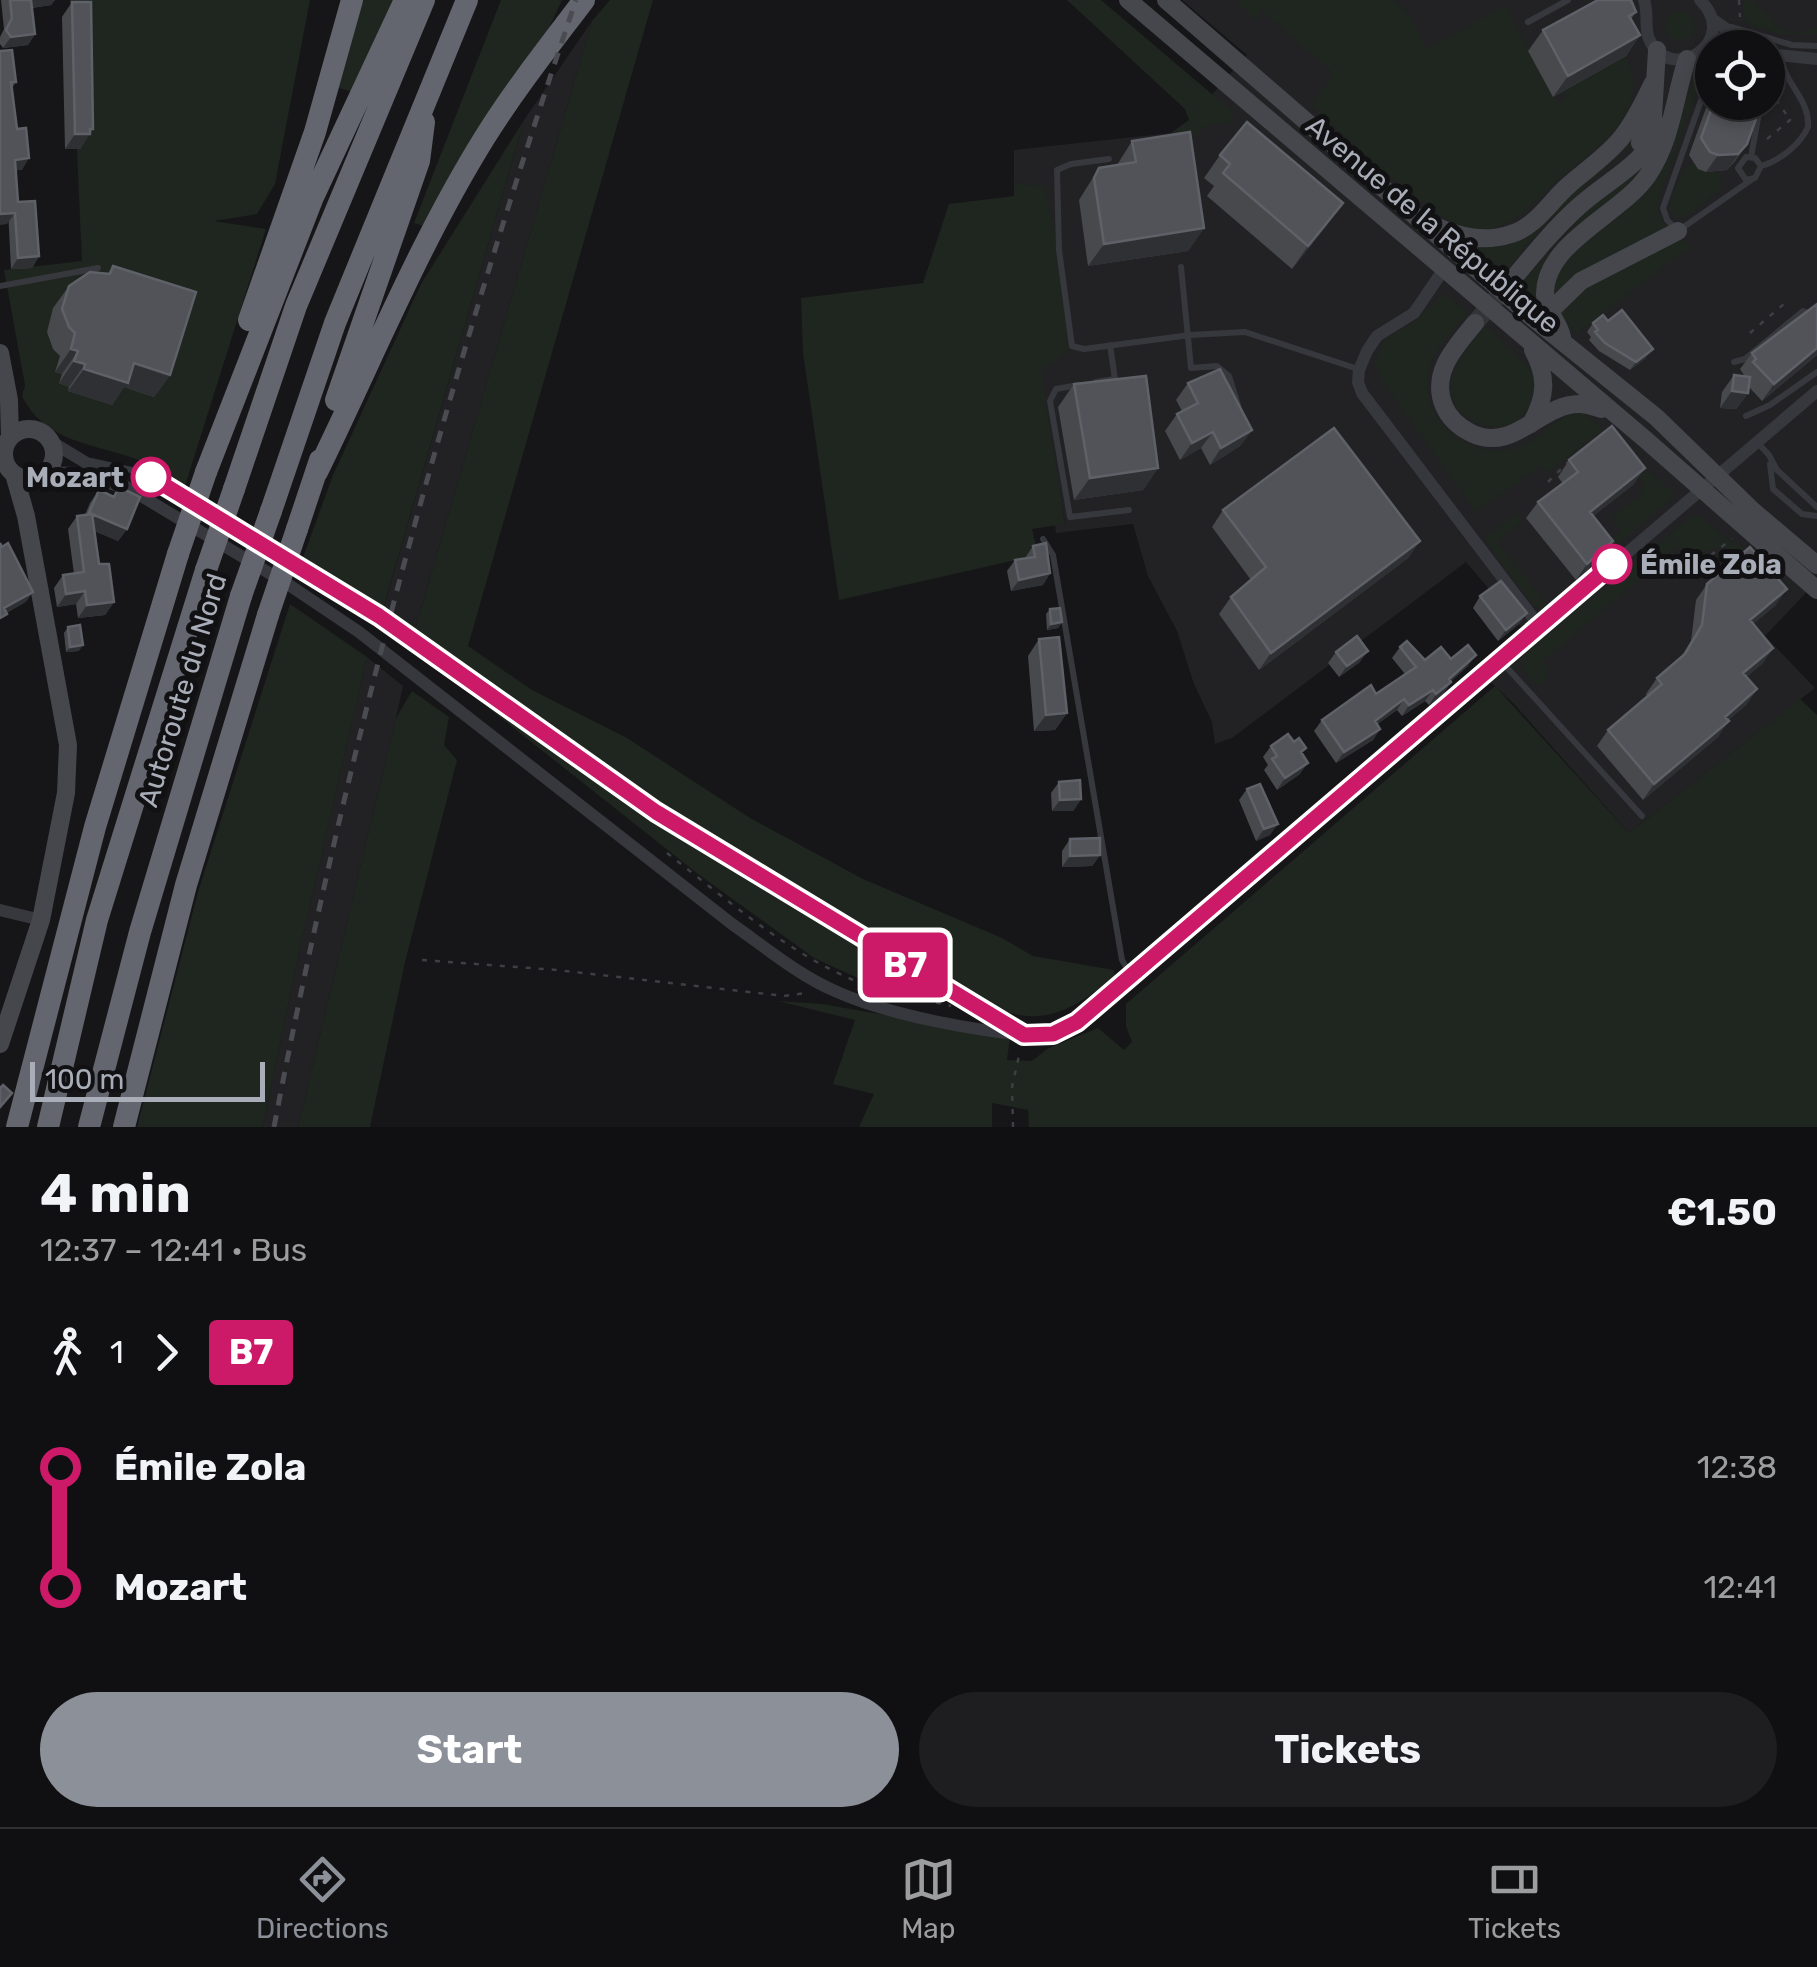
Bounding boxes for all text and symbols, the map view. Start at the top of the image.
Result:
map controls [1695,30,1785,120]
button: locate [1695,30,1785,120]
street label: Avenue de la République [1299,109,1566,340]
marker: Mozart [132,458,170,496]
place label: Mozart [26,461,124,494]
marker: Émile Zola [1593,545,1631,583]
place label: Émile Zola [1640,548,1782,581]
street label: Autoroute du Nord [131,570,234,811]
line badge: B7 [860,932,950,998]
text: B7 [883,944,927,986]
scale bar [30,1057,265,1102]
text: 100 m [45,1063,124,1096]
text: 4 min [40,1161,191,1226]
text: €1.50 [1667,1189,1777,1235]
text: 12:37 – 12:41 · Bus [40,1231,307,1269]
icon: walk [40,1325,95,1380]
icon: forward [139,1325,194,1380]
text: B7 [229,1331,273,1373]
text: 1 [110,1333,124,1371]
text: Émile Zola [114,1444,306,1490]
text: 12:38 [1697,1448,1777,1486]
text: Mozart [114,1564,247,1610]
text: 12:41 [1703,1568,1777,1606]
button: Start [40,1692,899,1807]
button: Tickets [919,1692,1777,1807]
tab: Directions [256,1852,389,1945]
tab: Map [901,1852,956,1945]
tab: Tickets [1468,1852,1561,1945]

